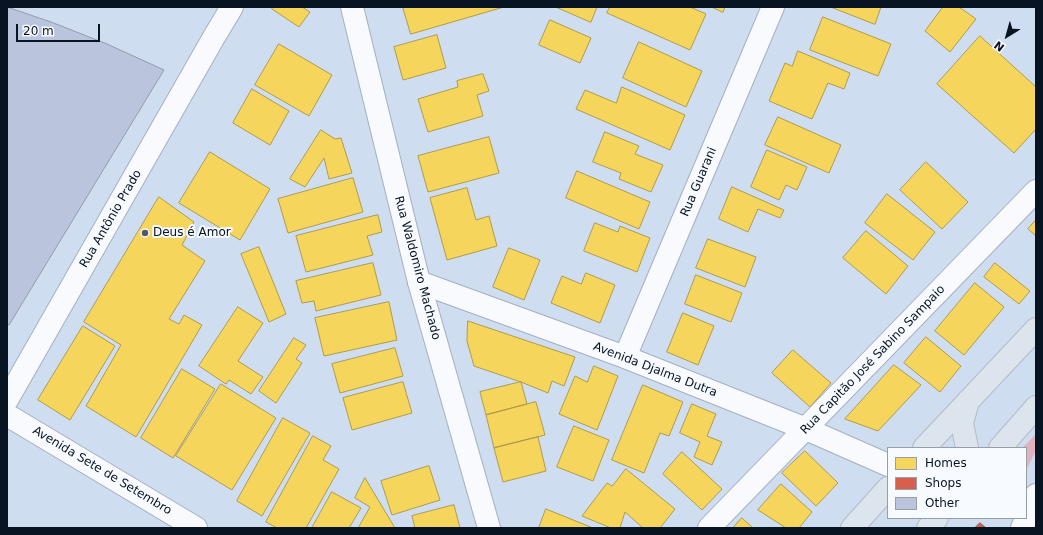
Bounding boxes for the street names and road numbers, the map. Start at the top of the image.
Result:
street label: Rua Guarani [678,145,720,219]
street label: Rua Antônio Prado [77,167,145,271]
street label: Rua Waldomiro Machado [391,194,443,342]
street label: Rua Capitão José Sabino Sampaio [798,282,948,438]
street label: Avenida Djalma Dutra [591,340,719,400]
street label: Avenida Sete de Setembro [30,424,174,518]

